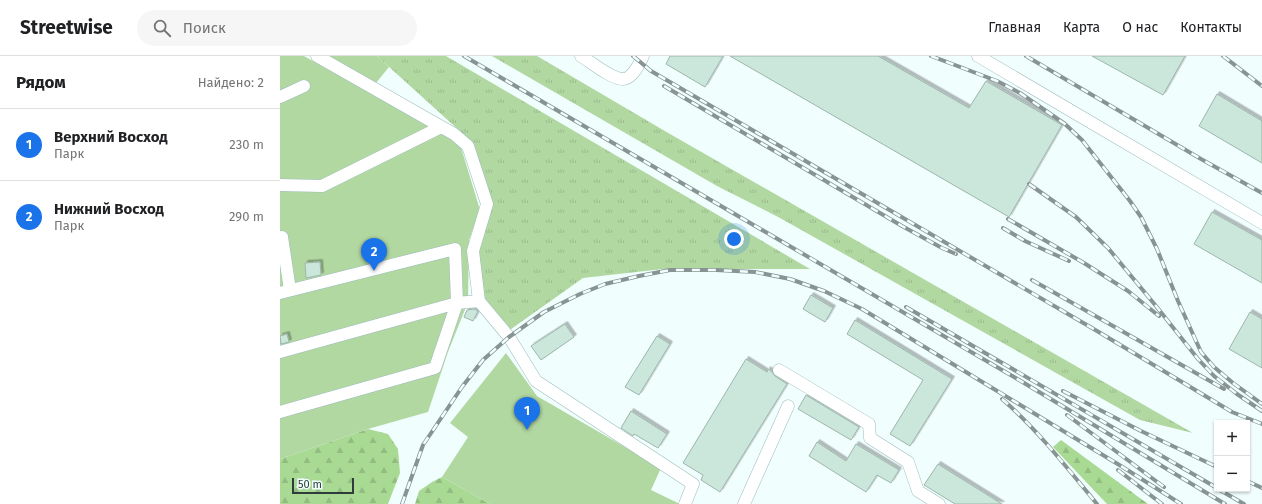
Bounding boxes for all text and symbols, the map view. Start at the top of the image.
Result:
search box [137,10,417,46]
text: Streetwise [20,16,113,39]
icon: search [151,17,173,39]
text: Поиск [183,19,226,37]
text: Главная [988,19,1041,36]
text: Карта [1063,19,1100,36]
text: О нас [1122,19,1158,36]
text: Контакты [1180,19,1242,36]
text: Рядом [16,72,66,93]
text: Найдено: 2 [198,75,264,90]
text: Верхний Восход [54,128,168,146]
text: 1 [26,137,32,152]
text: 230 m [229,137,264,152]
text: Парк [54,146,84,161]
text: Нижний Восход [54,200,164,218]
text: 2 [26,209,32,224]
text: 290 m [229,209,264,224]
text: Парк [54,218,84,233]
your location [724,229,744,249]
pin: 2 [361,238,387,271]
pin: 1 [514,397,540,430]
map controls [1214,420,1250,492]
button: + [1214,420,1250,456]
button: − [1214,456,1250,492]
scale bar [292,476,354,495]
text: 50 m [298,478,322,491]

